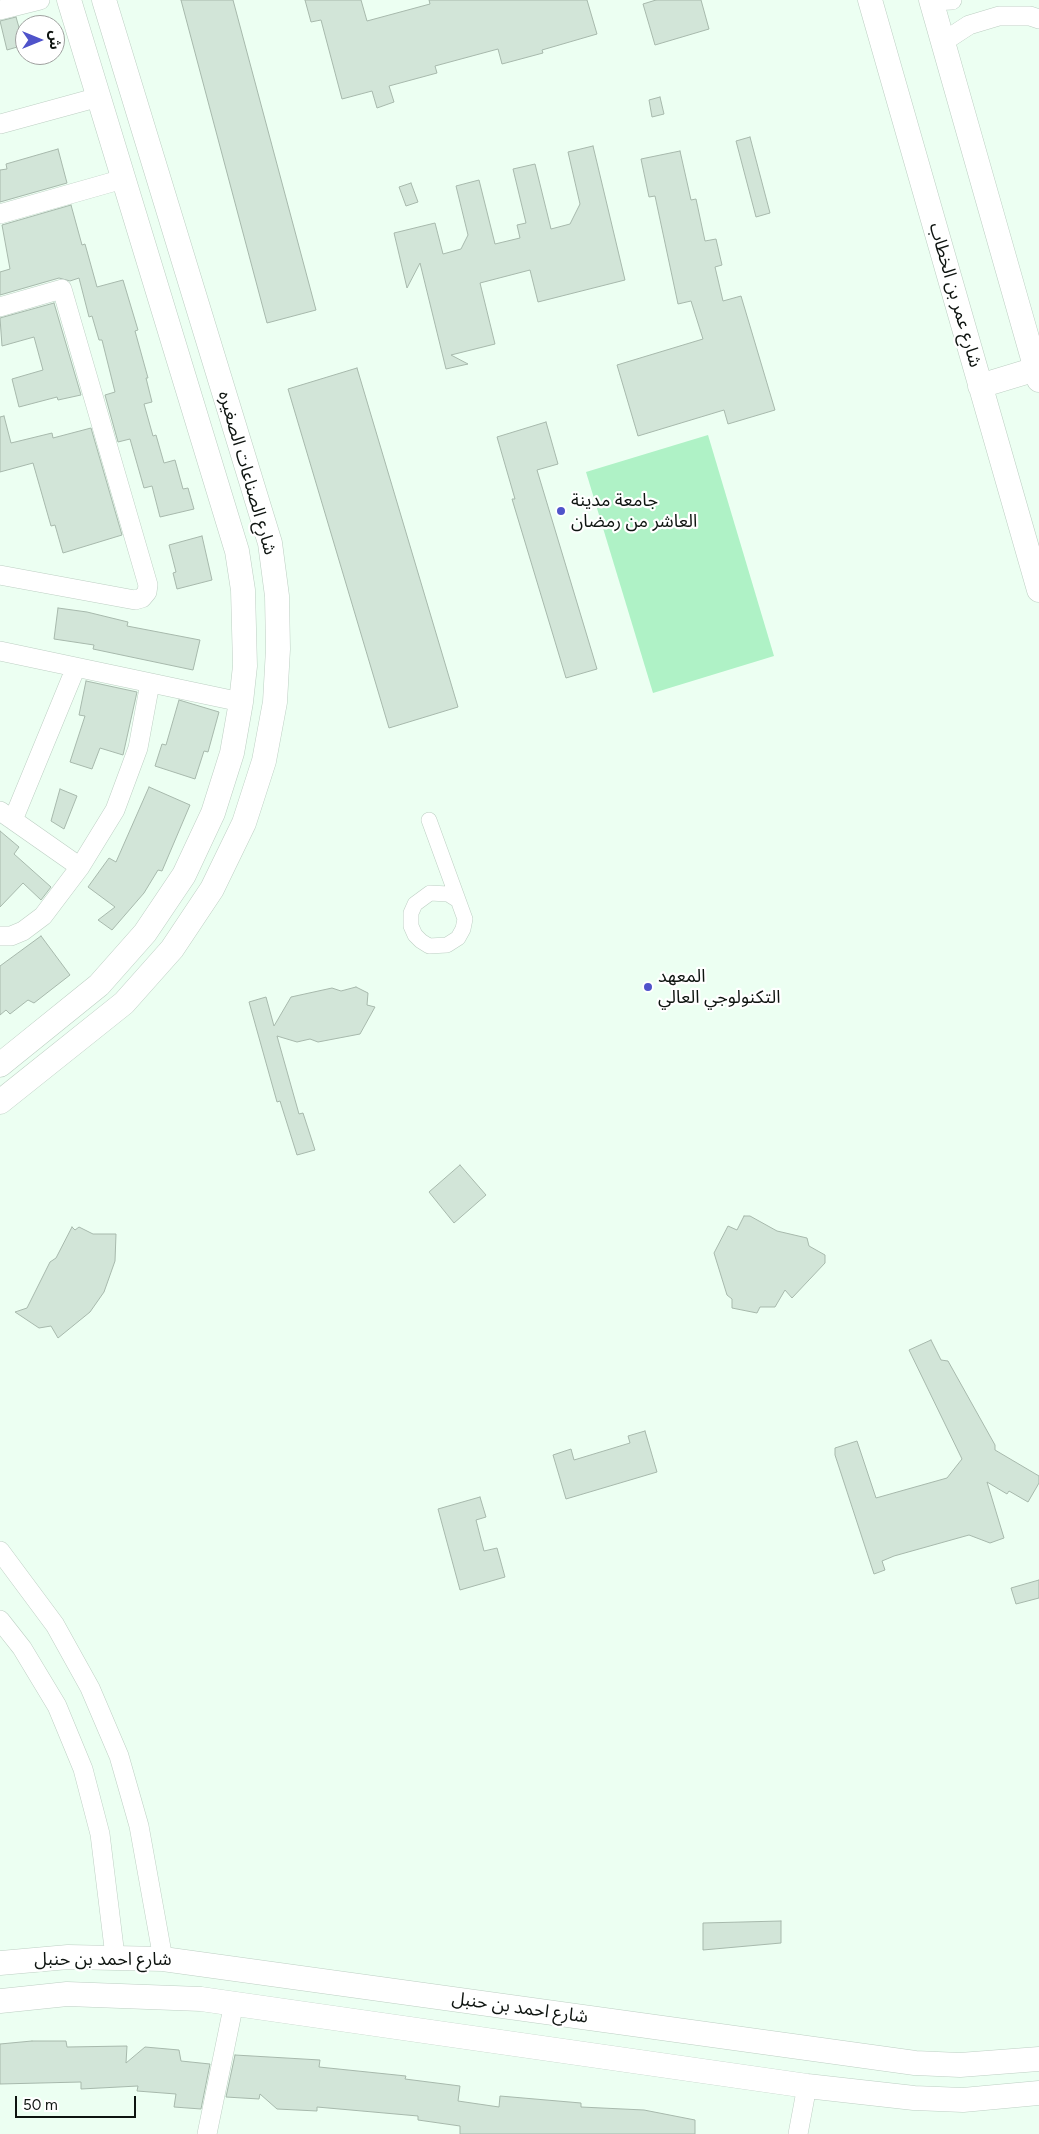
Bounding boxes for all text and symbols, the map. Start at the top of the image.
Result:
north arrow [15,15,65,65]
text: ش [46,30,63,50]
street label: شارع عمر بن الخطاب [924,220,986,370]
street label: شارع الصناعات الصغيره [213,389,281,557]
place label: جامعة مدينة العاشر من رمضان [571,490,697,532]
marker: جامعة مدينة العاشر من رمضان [555,505,567,517]
place label: المعهد التكنولوجي العالي [658,966,780,1009]
marker: المعهد التكنولوجي العالي [642,981,654,993]
street label: شارع احمد بن حنبل [34,1949,172,1971]
street label: شارع احمد بن حنبل [450,1988,590,2028]
scale bar [18,2086,139,2118]
text: 50 m [23,2096,58,2114]

